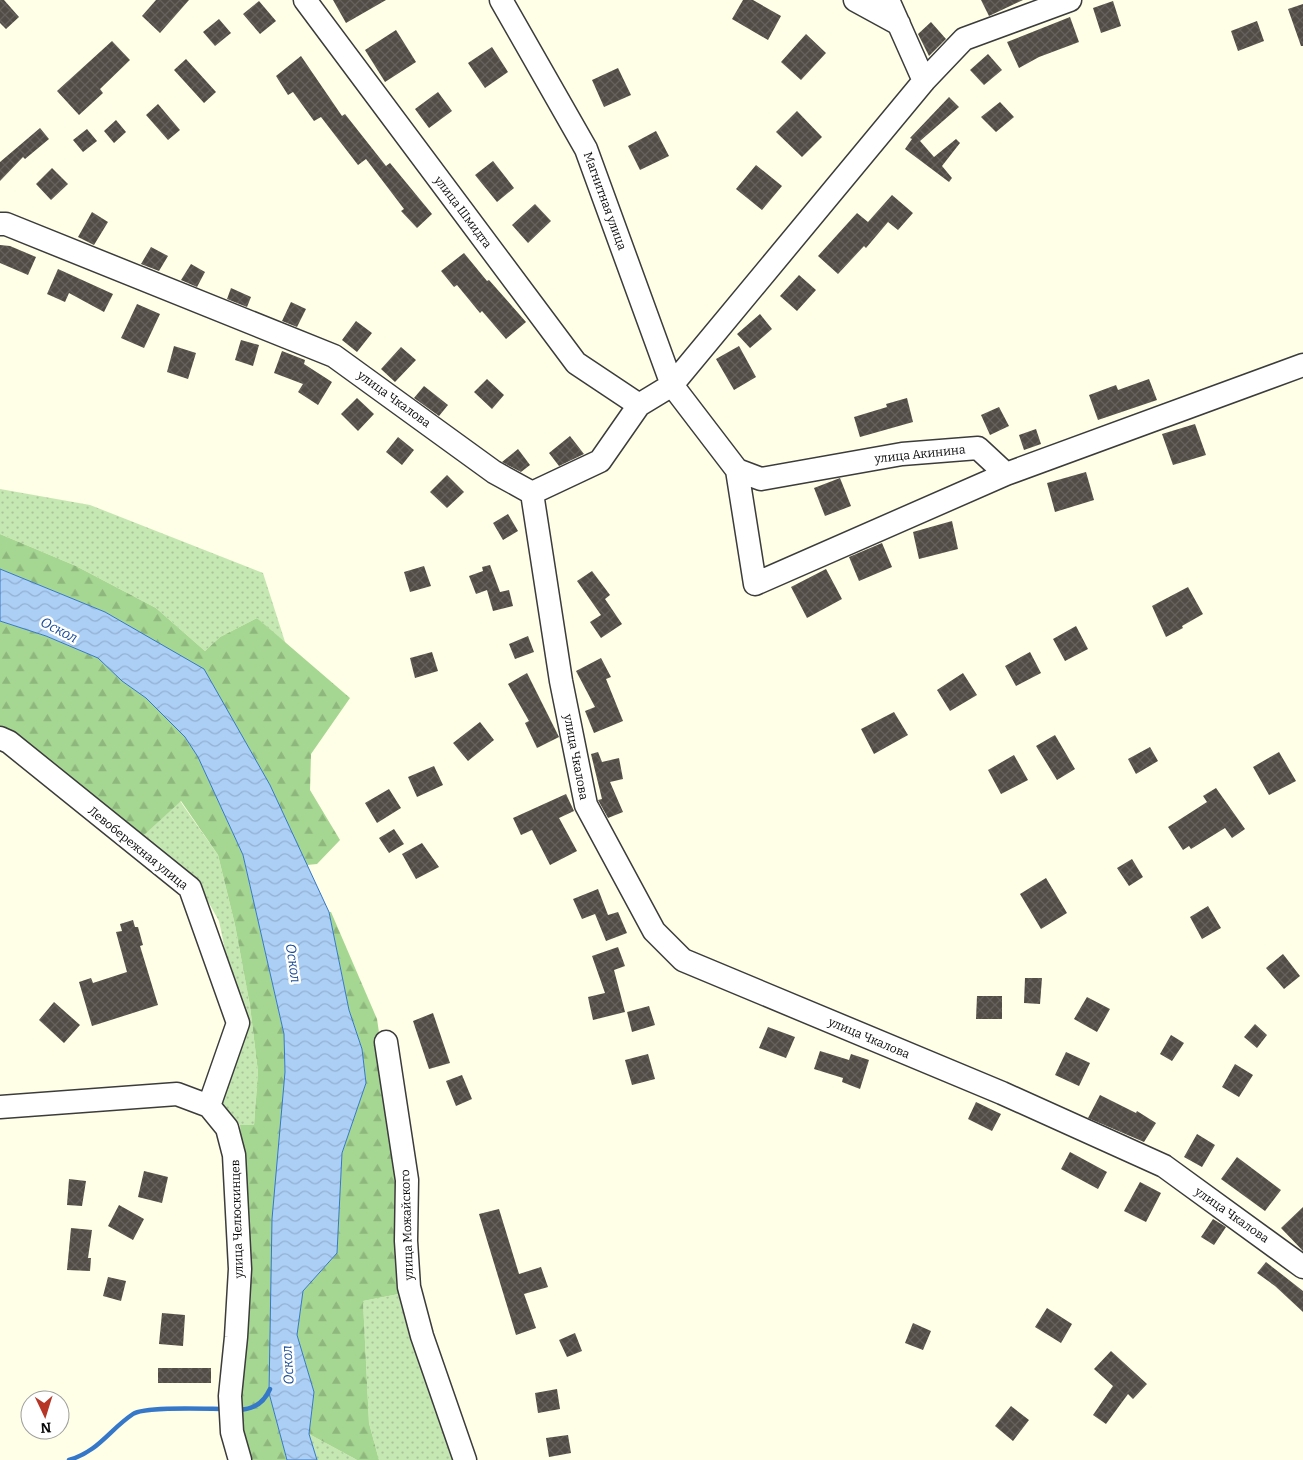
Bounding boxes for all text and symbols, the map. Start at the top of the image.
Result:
street label: Магнитная улица [581,150,629,252]
street label: улица Шмидта [431,172,495,251]
street label: улица Чкалова [354,367,434,430]
street label: улица Акинина [873,442,966,466]
water label: Оскол [38,614,80,646]
street label: улица Чкалова [561,712,591,801]
street label: Левобережная улица [85,803,191,893]
water label: Оскол [282,942,304,984]
street label: улица Чкалова [825,1014,912,1062]
street label: улица Челюскинцев [228,1159,246,1280]
street label: улица Можайского [398,1169,416,1282]
street label: улица Чкалова [1192,1184,1272,1246]
water label: Оскол [278,1345,298,1385]
north arrow [20,1390,70,1440]
text: N [40,1419,52,1436]

